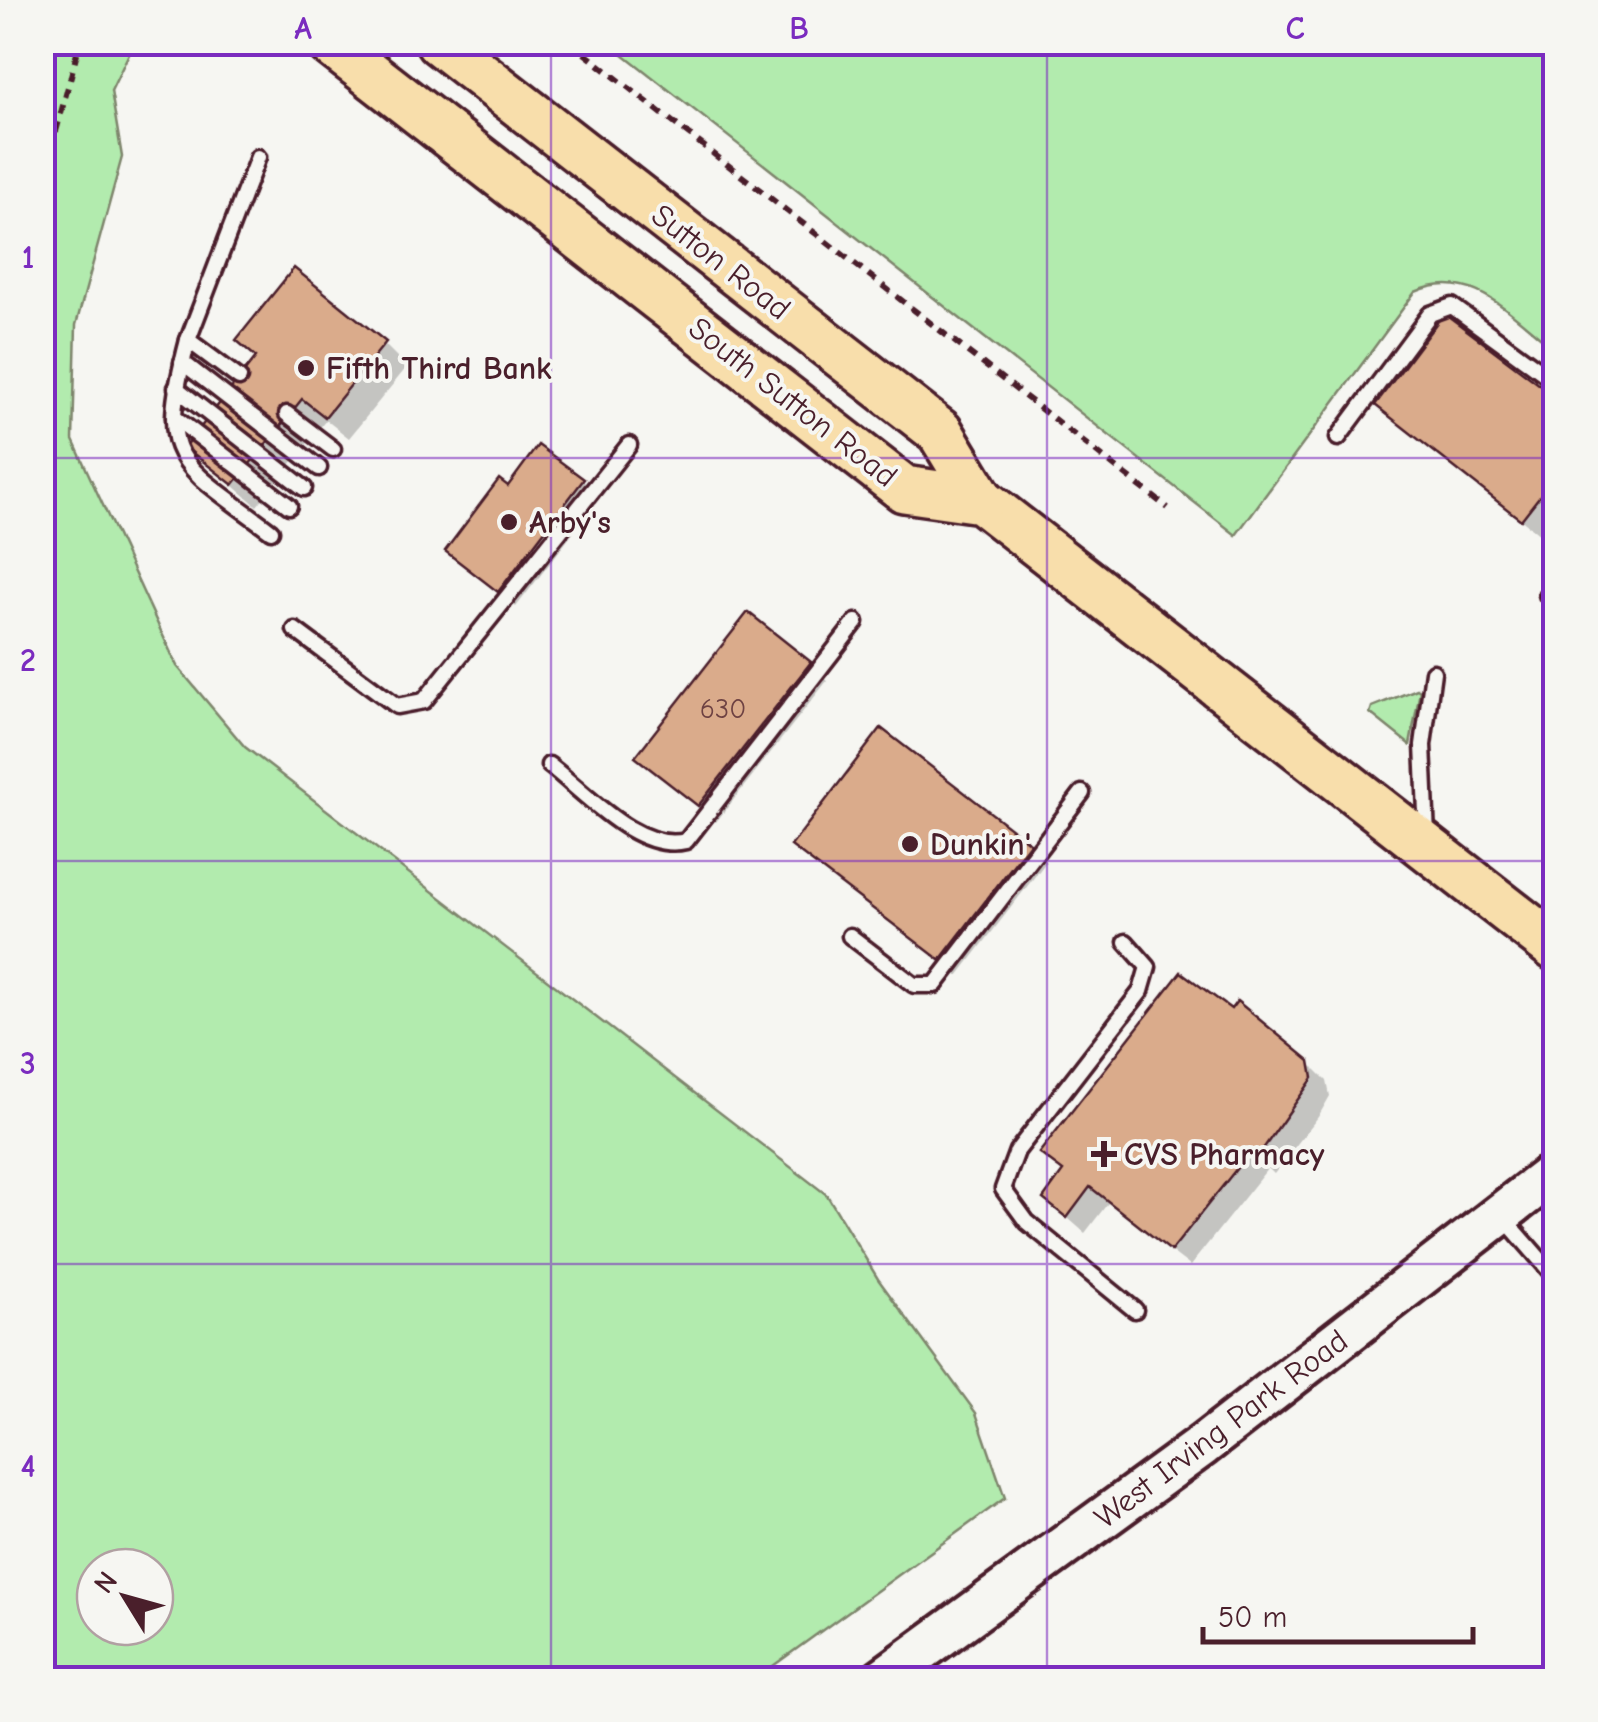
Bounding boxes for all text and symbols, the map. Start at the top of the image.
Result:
text: A [294,10,312,47]
text: B [789,10,809,47]
text: C [1285,10,1305,47]
street label: Sutton Road [644,196,798,328]
text: 1 [22,239,34,276]
street label: South Sutton Road [682,309,904,495]
place label: Fifth Third Bank [326,350,552,387]
marker: Fifth Third Bank [295,357,317,379]
place label: Arby's [529,504,611,541]
marker: Arby's [498,511,520,533]
text: 2 [20,642,36,679]
house number: 630 [700,693,746,725]
place label: Dunkin' [930,826,1031,863]
marker: Dunkin' [899,833,921,855]
text: 3 [20,1045,36,1082]
place label: CVS Pharmacy [1124,1136,1325,1173]
marker: CVS Pharmacy [1093,1143,1115,1165]
street label: West Irving Park Road [1087,1322,1355,1536]
text: 4 [20,1448,36,1485]
north arrow [75,1547,175,1647]
text: N [88,1566,124,1599]
scale bar [1203,1582,1473,1644]
text: 50 m [1218,1600,1287,1635]

